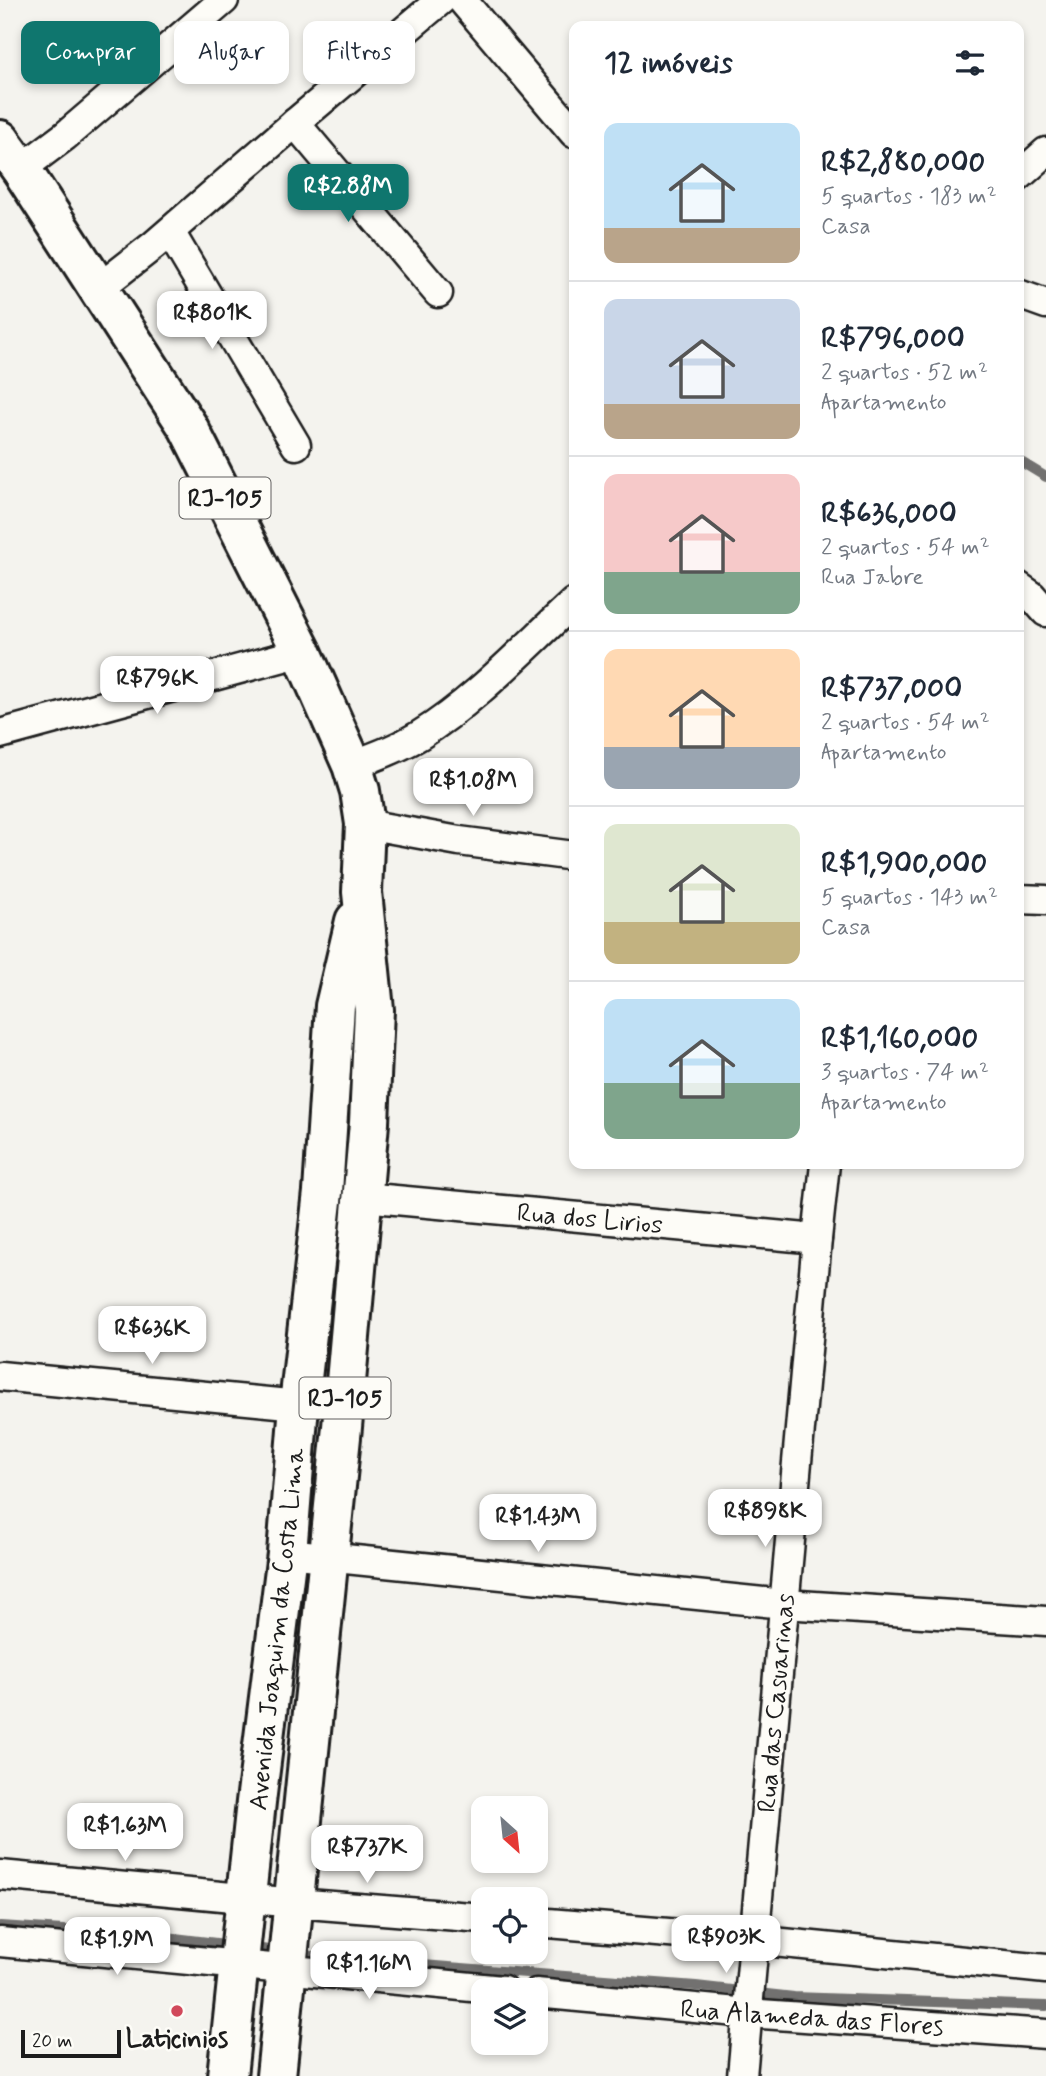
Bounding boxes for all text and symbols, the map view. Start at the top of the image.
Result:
chip: Comprar [21,21,160,84]
chip: Alugar [174,21,289,84]
chip: Filtros [303,21,415,84]
text: 12 imóveis [604,44,733,83]
icon: filters [951,44,989,82]
text: R$2,880,000 [821,143,985,182]
icon: home [660,151,744,235]
pin: R$2.88M [283,164,413,224]
text: R$2.88M [304,172,392,202]
text: 5 quartos · 183 m² [821,182,997,212]
text: Casa [821,212,871,242]
pin: R$801K [155,292,269,351]
text: R$801K [173,299,251,329]
text: R$796,000 [821,319,965,358]
icon: home [660,327,744,411]
text: 2 quartos · 52 m² [821,358,988,388]
text: Apartamento [821,388,947,418]
road number: RJ-105 [180,477,270,518]
text: R$636,000 [821,494,957,533]
icon: home [660,502,744,586]
text: 2 quartos · 54 m² [821,533,990,563]
text: Rua Jabre [821,563,924,593]
pin: R$796K [100,656,214,716]
text: R$796K [116,664,198,694]
text: R$737,000 [821,669,962,708]
icon: home [660,677,744,761]
text: 2 quartos · 54 m² [821,708,990,738]
text: Apartamento [821,738,947,768]
pin: R$1.08M [408,758,538,818]
text: R$1.08M [429,766,517,796]
text: R$1,900,000 [821,844,987,883]
icon: home [660,852,744,936]
text: 5 quartos · 143 m² [821,883,998,913]
text: Casa [821,913,871,943]
text: R$1,160,000 [821,1019,978,1058]
icon: home [660,1027,744,1111]
text: 3 quartos · 74 m² [821,1058,989,1088]
text: Apartamento [821,1088,947,1118]
street label: Rua dos Lirios [515,1197,664,1243]
pin: R$636K [95,1306,209,1366]
text: R$636K [114,1314,190,1344]
road number: RJ-105 [300,1378,390,1418]
street label: Avenida Joaquim da Costa Lima [242,1446,314,1812]
pin: R$898K [708,1490,822,1549]
pin: R$1.43M [473,1494,603,1554]
text: R$898K [724,1497,806,1527]
text: R$1.43M [495,1502,581,1532]
street label: Rua das Casuarinas [750,1592,803,1814]
north arrow [471,1796,548,1872]
map controls [471,1796,548,2055]
pin: R$1.63M [60,1804,190,1863]
text: R$1.63M [83,1811,167,1841]
pin: R$737K [310,1826,424,1885]
text: R$737K [327,1833,407,1863]
button: locate [471,1887,548,1964]
pin: R$903K [669,1916,783,1975]
pin: R$1.9M [60,1918,174,1977]
text: R$903K [687,1923,765,1953]
text: R$1.9M [80,1925,154,1955]
pin: R$1.16M [304,1941,434,2001]
text: R$1.16M [326,1949,412,1979]
button: layers [471,1978,548,2055]
street label: Rua Alameda das Flores [679,1993,945,2045]
marker: Laticinios [169,2003,185,2019]
place label: Laticinios [126,2023,228,2057]
scale bar [21,2027,121,2059]
text: 20 m [32,2029,72,2054]

